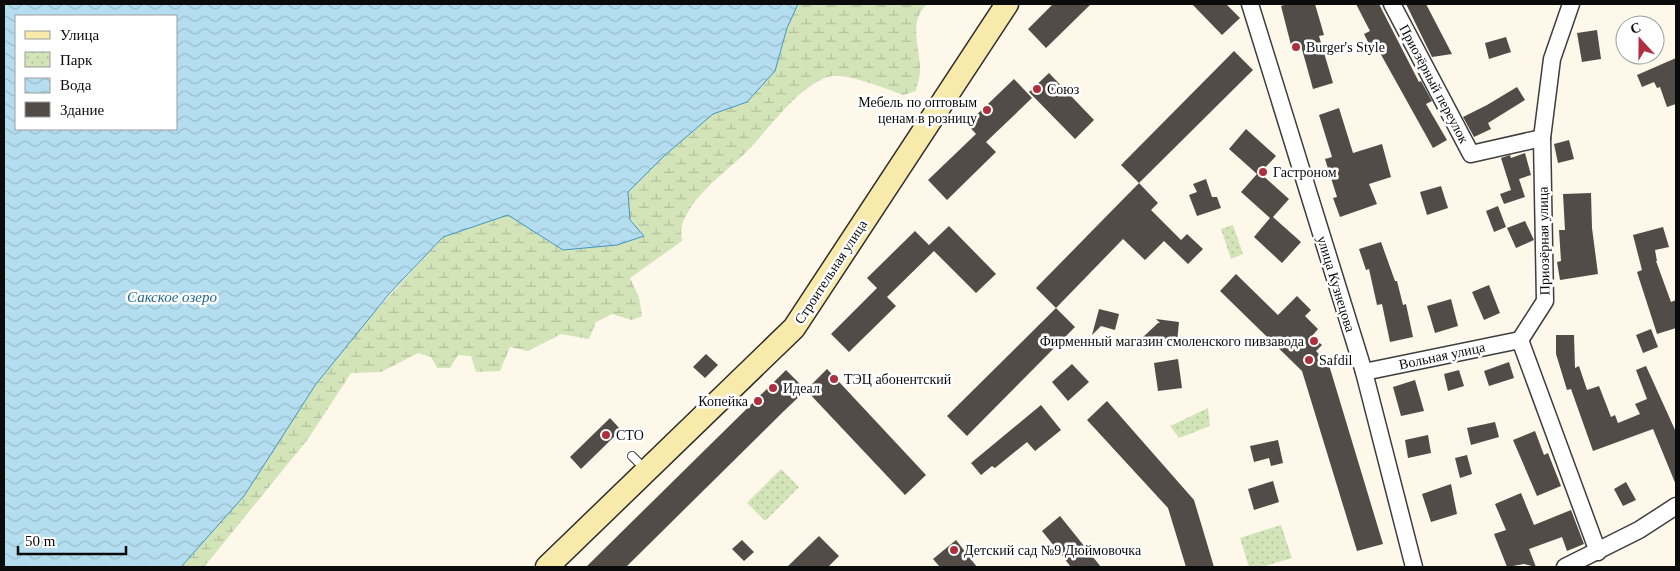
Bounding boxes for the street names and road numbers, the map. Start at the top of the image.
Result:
street label: Приозёрный переулок [1396,22,1472,146]
street label: Приозёрная улица [1536,186,1552,295]
street label: Строительная улица [792,217,871,327]
street label: улица Кузнецова [1314,234,1358,335]
street label: Вольная улица [1398,339,1487,372]

